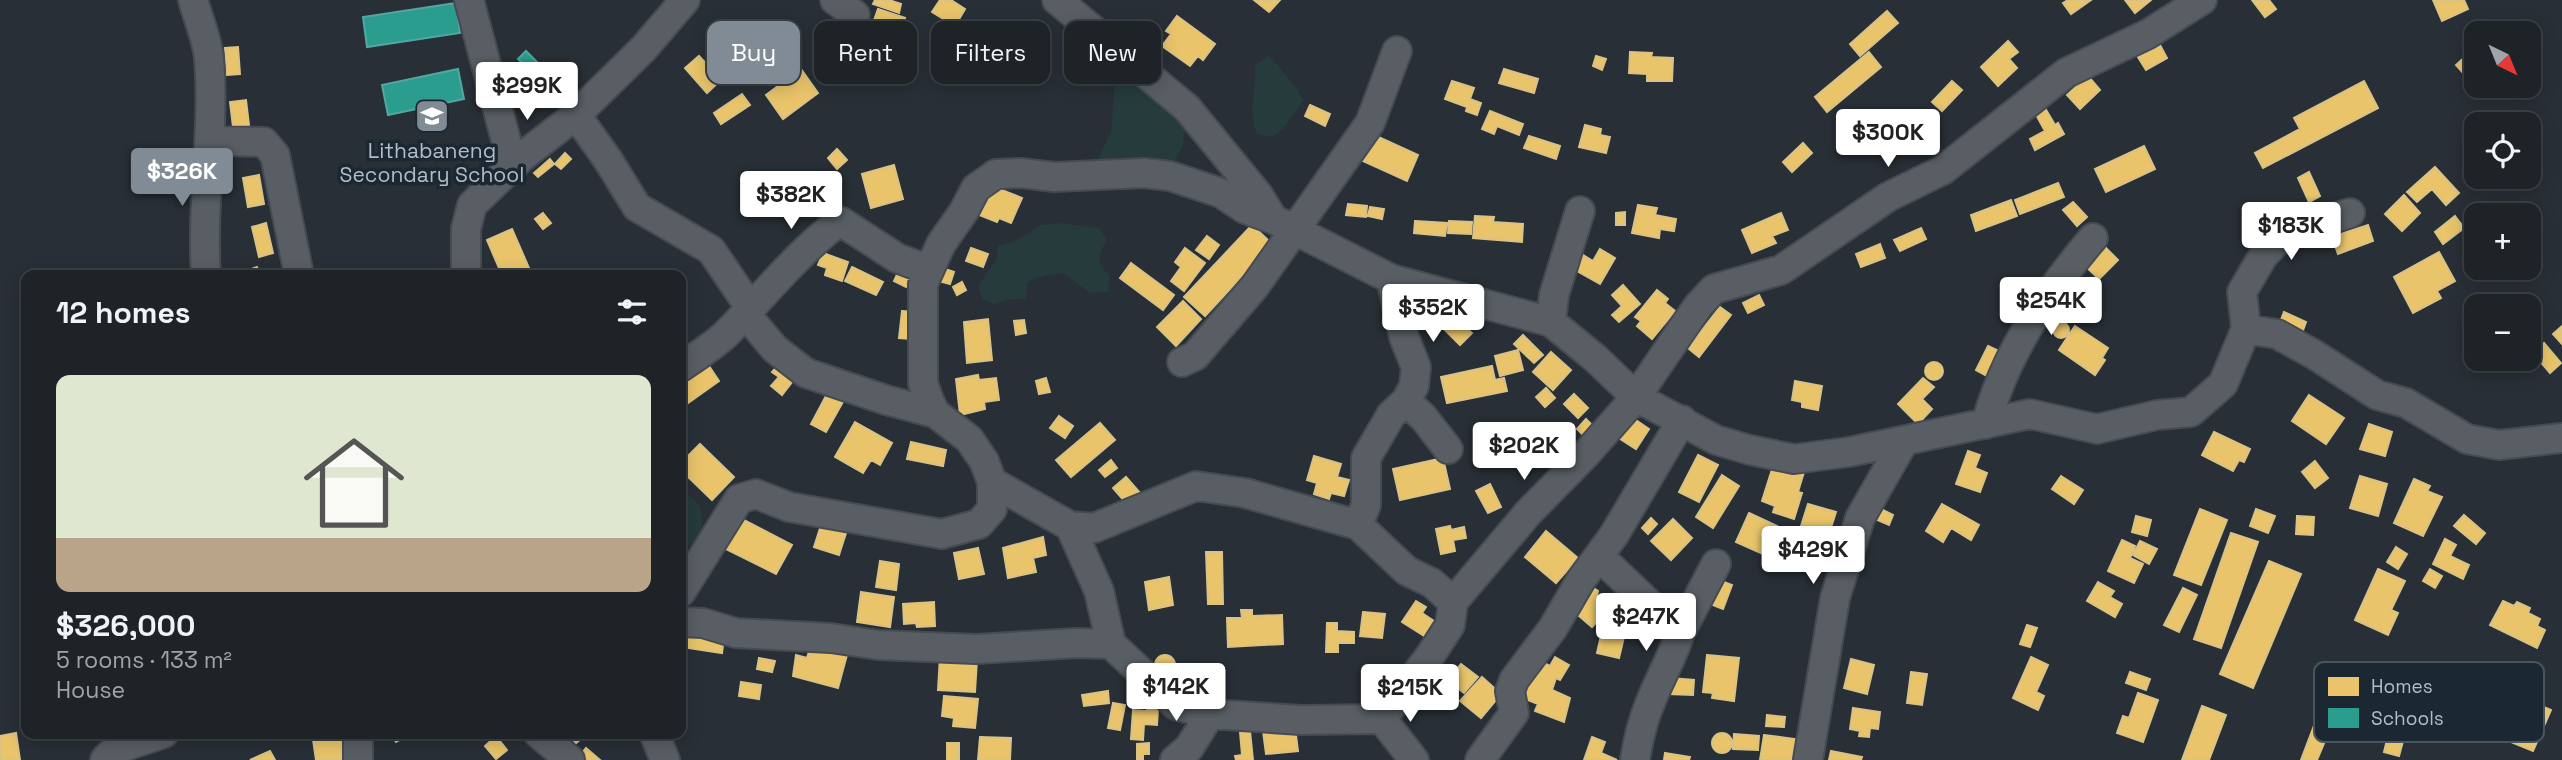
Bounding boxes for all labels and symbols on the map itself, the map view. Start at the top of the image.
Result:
north arrow [2464,21,2541,98]
pin: $299K [478,62,576,122]
school or university icon: Lithabaneng Secondary School [413,97,451,135]
pin: $300K [1839,110,1937,169]
place label: Lithabaneng Secondary School [340,137,524,188]
pin: $326K [133,148,231,208]
pin: $382K [742,172,840,231]
pin: $183K [2242,202,2340,262]
pin: $254K [2002,278,2100,337]
pin: $352K [1384,284,1482,344]
pin: $202K [1475,422,1573,482]
pin: $429K [1764,526,1862,586]
pin: $247K [1597,594,1695,653]
legend [2314,662,2544,742]
pin: $142K [1127,664,1225,723]
pin: $215K [1361,664,1459,724]
text: Homes [2371,674,2433,699]
text: Schools [2371,706,2444,731]

